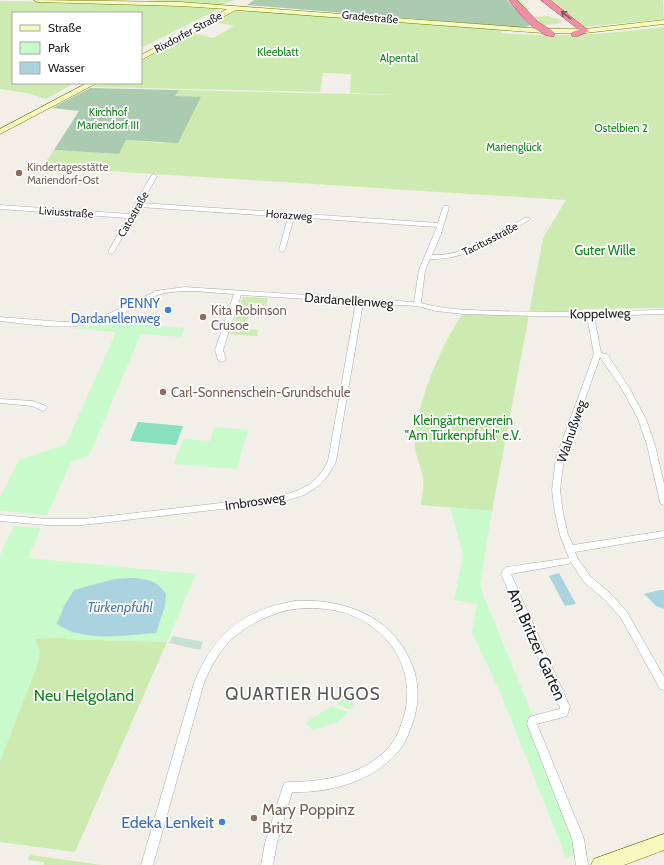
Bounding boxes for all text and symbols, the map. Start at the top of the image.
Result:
street label: Rixdorfer Straße [151,8,225,56]
street label: Gradestraße [341,8,399,26]
one-way arrow [560,10,571,19]
legend [12,12,142,84]
text: Straße [48,20,81,35]
text: Park [48,40,70,55]
park label: Kleeblatt [257,45,299,59]
park label: Alpental [380,51,419,65]
text: Wasser [48,60,85,75]
park label: Kirchhof Mariendorf III [77,105,139,132]
park label: Ostelbien 2 [594,121,648,135]
park label: Marienglück [486,140,542,154]
place label: Kindertagesstätte Mariendorf-Ost [27,160,109,187]
marker: Kindertagesstätte Mariendorf-Ost [14,168,24,178]
street label: Catostraße [114,188,152,239]
street label: Liviusstraße [38,203,94,221]
street label: Horazweg [265,206,313,224]
street label: Tacitusstraße [460,219,521,259]
park label: Guter Wille [574,242,636,258]
street label: Dardanellenweg [304,289,395,311]
place label: PENNY Dardanellenweg [71,295,161,326]
place label: Kita Robinson Crusoe [211,302,287,333]
street label: Koppelweg [570,304,631,322]
marker: PENNY Dardanellenweg [163,305,173,315]
marker: Kita Robinson Crusoe [198,312,208,322]
place label: Carl-Sonnenschein-Grundschule [171,384,351,400]
marker: Carl-Sonnenschein-Grundschule [158,387,168,397]
street label: Walnußweg [553,397,589,464]
park label: Kleingärtnerverein "Am Türkenpfuhl" e.V. [405,412,522,443]
street label: Imbrosweg [224,489,287,513]
street label: Am Britzer Garten [503,585,570,703]
water label: Türkenpfuhl [87,598,153,616]
district label: QUARTIER HUGOS [225,684,381,704]
park label: Neu Helgoland [34,686,134,705]
place label: Mary Poppinz Britz [262,800,355,837]
place label: Edeka Lenkeit [121,813,215,832]
marker: Mary Poppinz Britz [249,813,259,823]
marker: Edeka Lenkeit [217,817,227,827]

